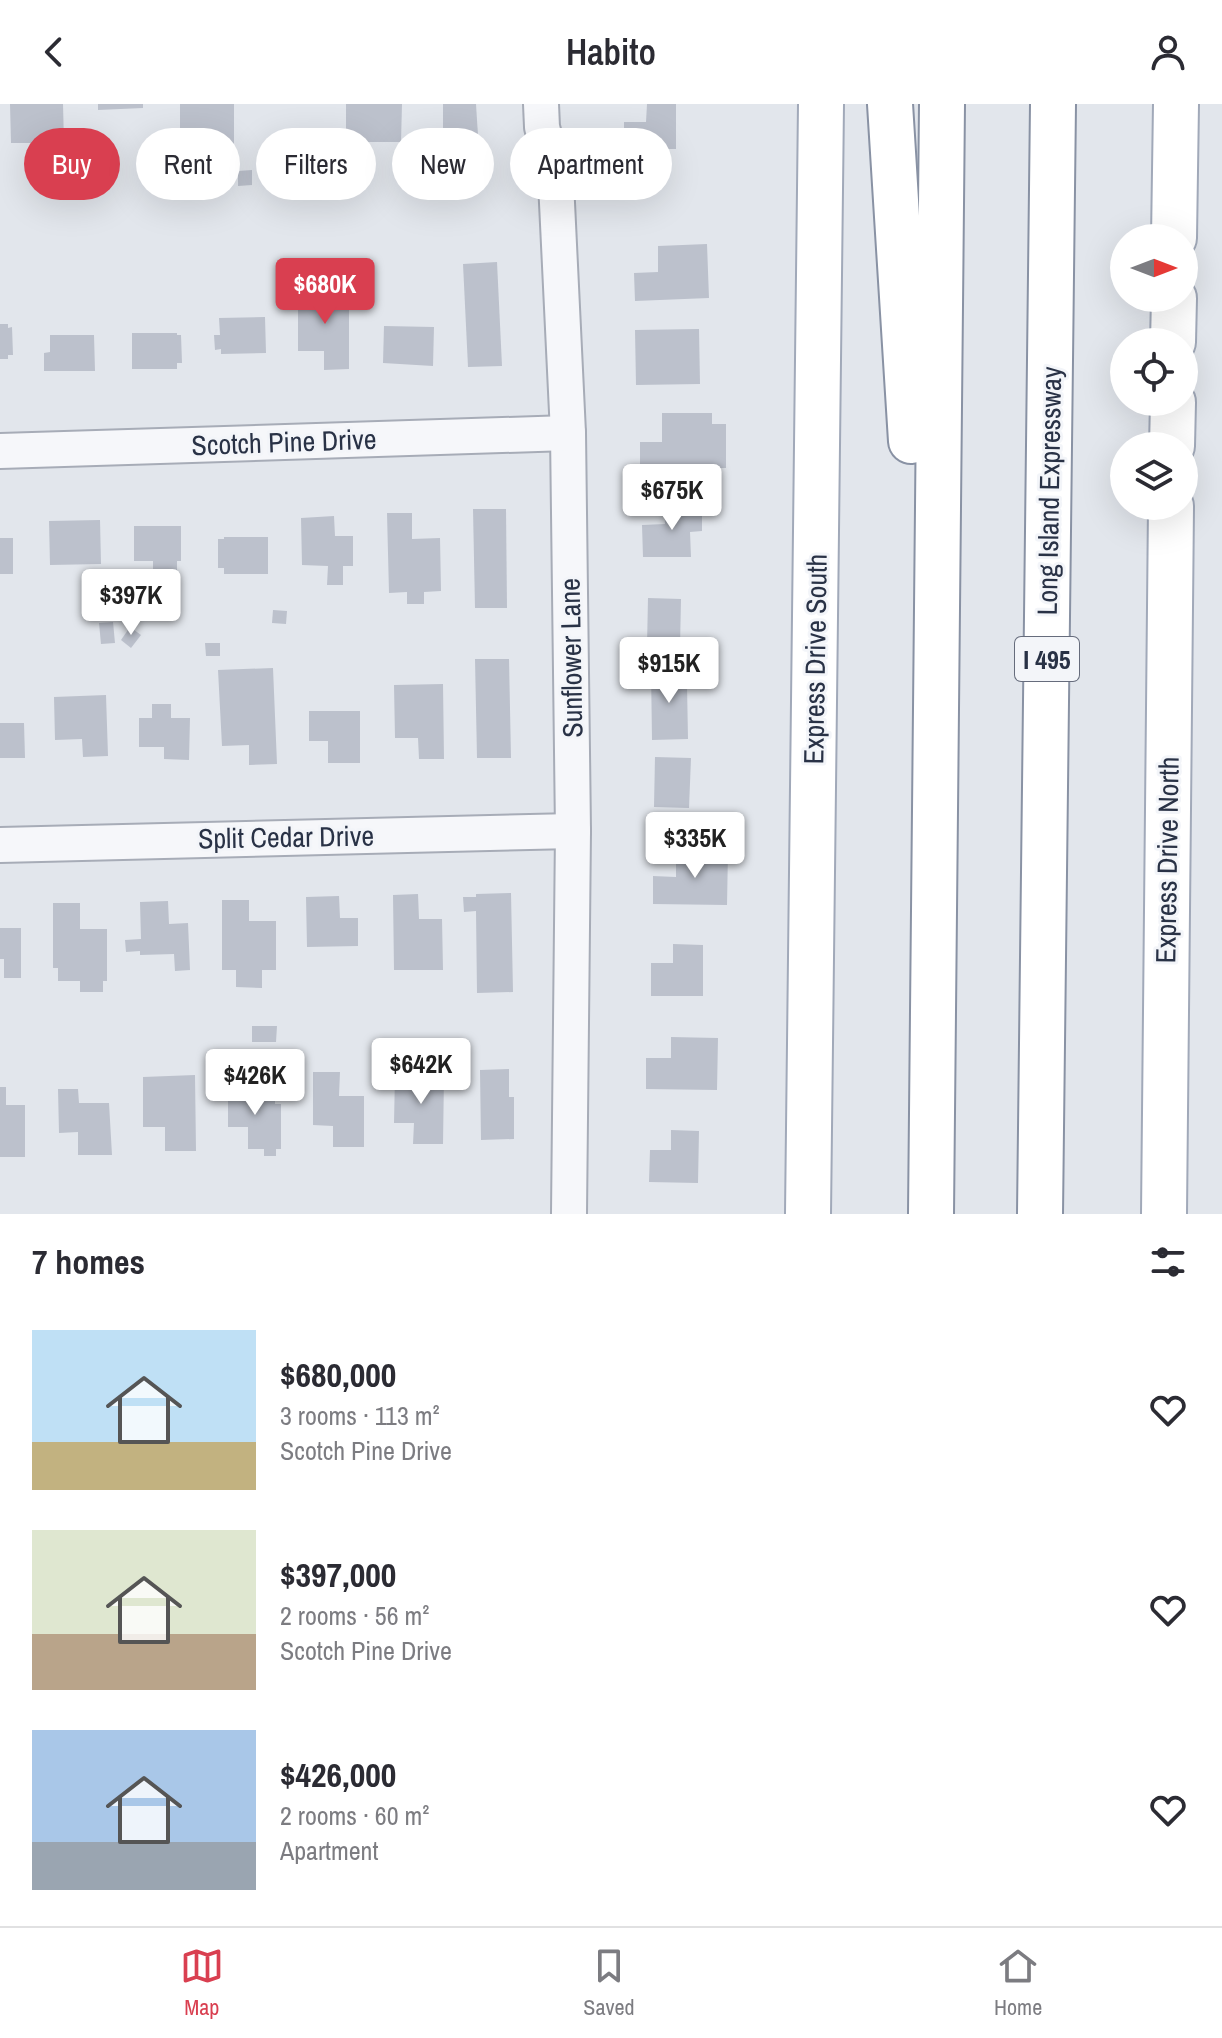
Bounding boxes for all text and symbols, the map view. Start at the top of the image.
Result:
text: Habito [566,28,656,76]
icon: back [32,30,76,74]
icon: person [1146,30,1190,74]
chip: Buy [24,128,120,200]
chip: Rent [136,128,240,200]
chip: Filters [256,128,376,200]
chip: New [392,128,494,200]
chip: Apartment [510,128,672,200]
north arrow [1110,224,1198,312]
map controls [1110,224,1198,520]
pin: $680K [269,258,381,326]
text: $680K [294,266,356,301]
button: locate [1110,328,1198,416]
street label: Long Island Expressway [1028,366,1070,616]
street label: Scotch Pine Drive [191,420,377,464]
button: layers [1110,432,1198,520]
pin: $675K [616,464,728,532]
text: $675K [641,472,703,507]
street label: Express Drive South [794,553,836,765]
pin: $397K [75,569,187,637]
text: $397K [100,577,162,612]
street label: Sunflower Lane [551,578,591,738]
pin: $915K [613,637,725,705]
road number: I 495 [1015,637,1079,681]
text: $915K [638,645,700,680]
street label: Express Drive North [1146,756,1188,964]
pin: $335K [639,812,751,880]
street label: Split Cedar Drive [198,816,374,858]
text: $335K [664,820,726,855]
pin: $642K [365,1038,477,1106]
text: $642K [390,1046,452,1081]
pin: $426K [199,1049,311,1117]
text: $426K [224,1057,286,1092]
text: 7 homes [32,1239,145,1285]
icon: filters [1146,1240,1190,1284]
text: $680,000 [280,1352,396,1398]
icon: home [96,1362,192,1458]
icon: heart [1146,1388,1190,1432]
text: 3 rooms · 113 m² [280,1398,440,1433]
text: Scotch Pine Drive [280,1433,452,1468]
text: $397,000 [280,1552,396,1598]
icon: home [96,1562,192,1658]
icon: heart [1146,1588,1190,1632]
text: 2 rooms · 56 m² [280,1598,429,1633]
text: Scotch Pine Drive [280,1633,452,1668]
text: $426,000 [280,1752,396,1798]
icon: home [96,1762,192,1858]
icon: heart [1146,1788,1190,1832]
text: 2 rooms · 60 m² [280,1798,429,1833]
text: Apartment [280,1833,378,1868]
tab: Map [180,1944,224,2022]
tab: Saved [583,1944,635,2022]
tab: Home [994,1944,1042,2022]

